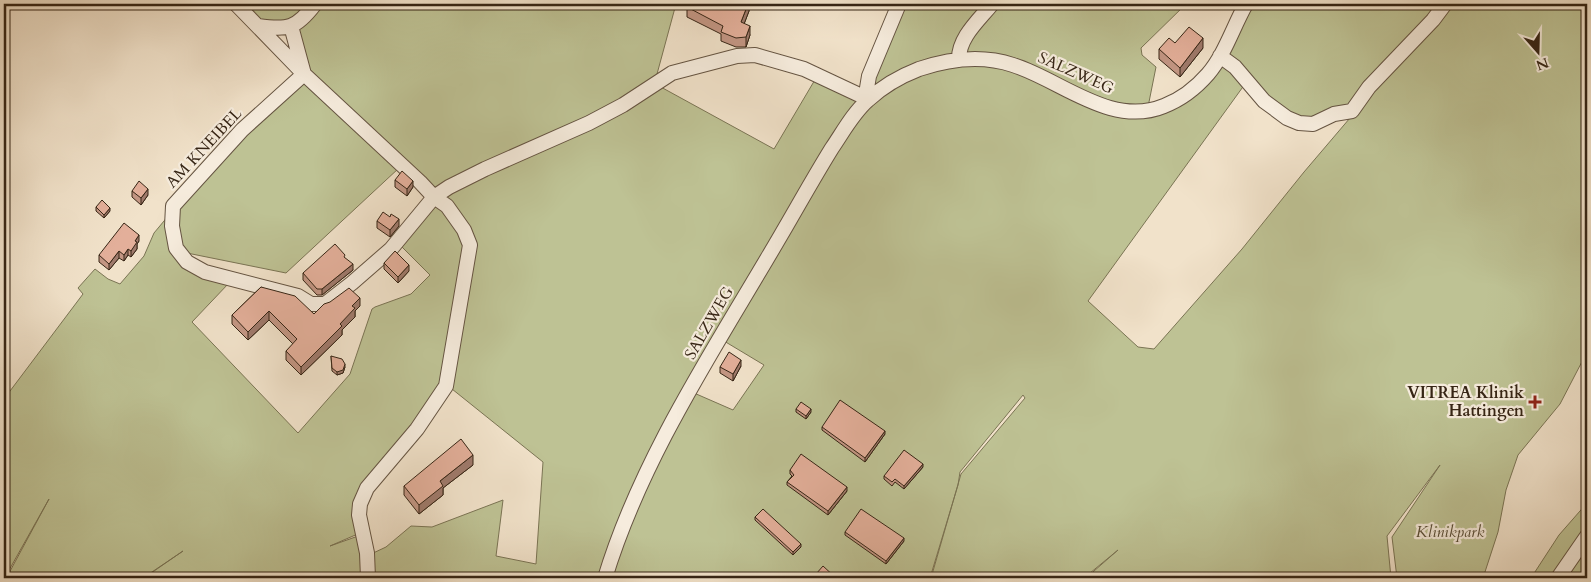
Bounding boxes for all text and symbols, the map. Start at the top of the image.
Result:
north arrow [1514,28,1564,78]
street label: SALZWEG [1035,47,1118,100]
text: N [1533,53,1551,75]
street label: AM KNEIBEL [161,103,247,193]
street label: SALZWEG [679,282,739,363]
place label: VITREA Klinik Hattingen [1407,382,1525,422]
marker: VITREA Klinik Hattingen [1528,395,1542,409]
park label: Klinikpark [1416,521,1484,543]

